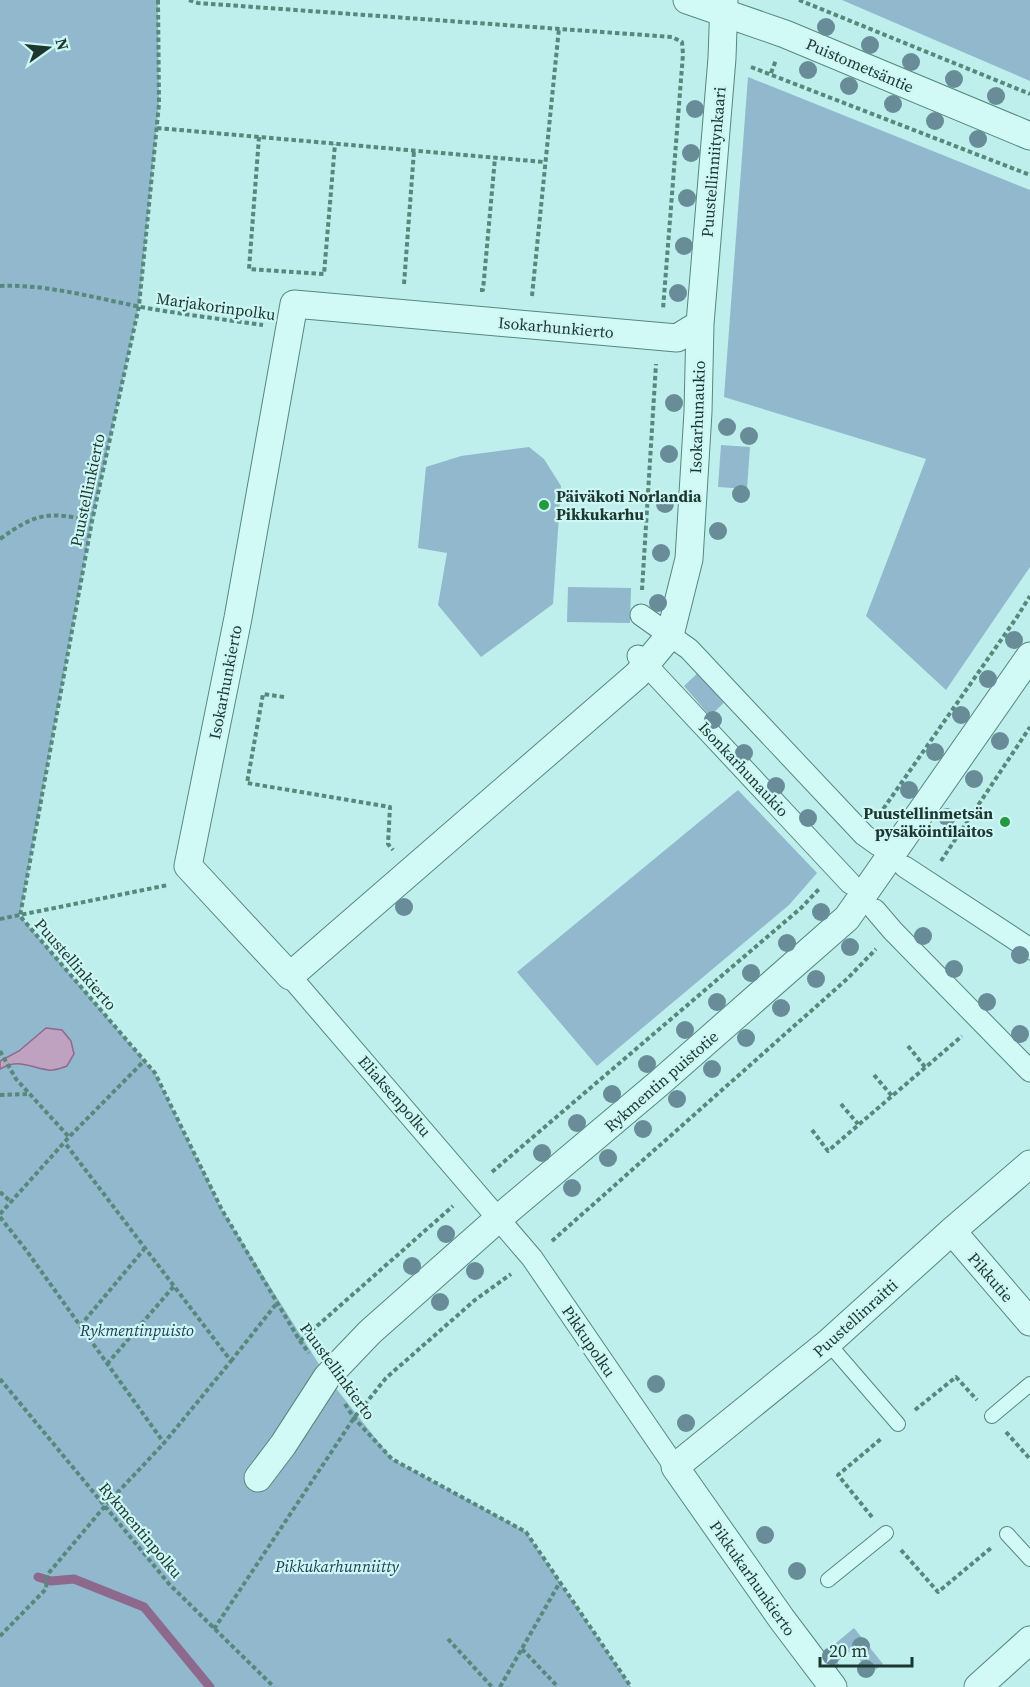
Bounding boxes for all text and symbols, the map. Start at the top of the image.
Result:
north arrow [18,18,78,78]
street label: Puistometsäntie [803,32,917,98]
text: N [50,36,75,53]
street label: Puustellinniitynkaari [695,86,731,238]
street label: Marjakorinpolku [155,287,277,325]
street label: Isokarhunkierto [497,311,615,343]
street label: Isokarhunaukio [684,360,710,474]
street label: Puustellinkierto [64,431,110,549]
place label: Päiväkoti Norlandia Pikkukarhu [556,485,702,525]
marker: Päiväkoti Norlandia Pikkukarhu [537,498,551,512]
street label: Isokarhunkierto [203,623,247,741]
street label: Isonkarhunaukio [694,717,794,822]
place label: Puustellinmetsän pysäköintilaitos [863,802,993,842]
marker: Puustellinmetsän pysäköintilaitos [998,815,1012,829]
street label: Puustellinkierto [30,913,122,1015]
street label: Rykmentin puistotie [599,1025,723,1137]
street label: Eliaksenpolku [353,1051,437,1141]
street label: Pikkutie [963,1247,1019,1307]
street label: Puustellinraitti [808,1274,902,1362]
street label: Pikkupolku [557,1301,621,1381]
street label: Puustellinkierto [295,1318,381,1424]
park label: Rykmentinpuisto [79,1319,194,1341]
street label: Rykmentinpolku [94,1477,188,1583]
street label: Pikkukarhunkierto [705,1516,801,1640]
park label: Pikkukarhunniitty [274,1555,399,1577]
scale bar [820,1630,912,1668]
text: 20 m [829,1638,867,1663]

